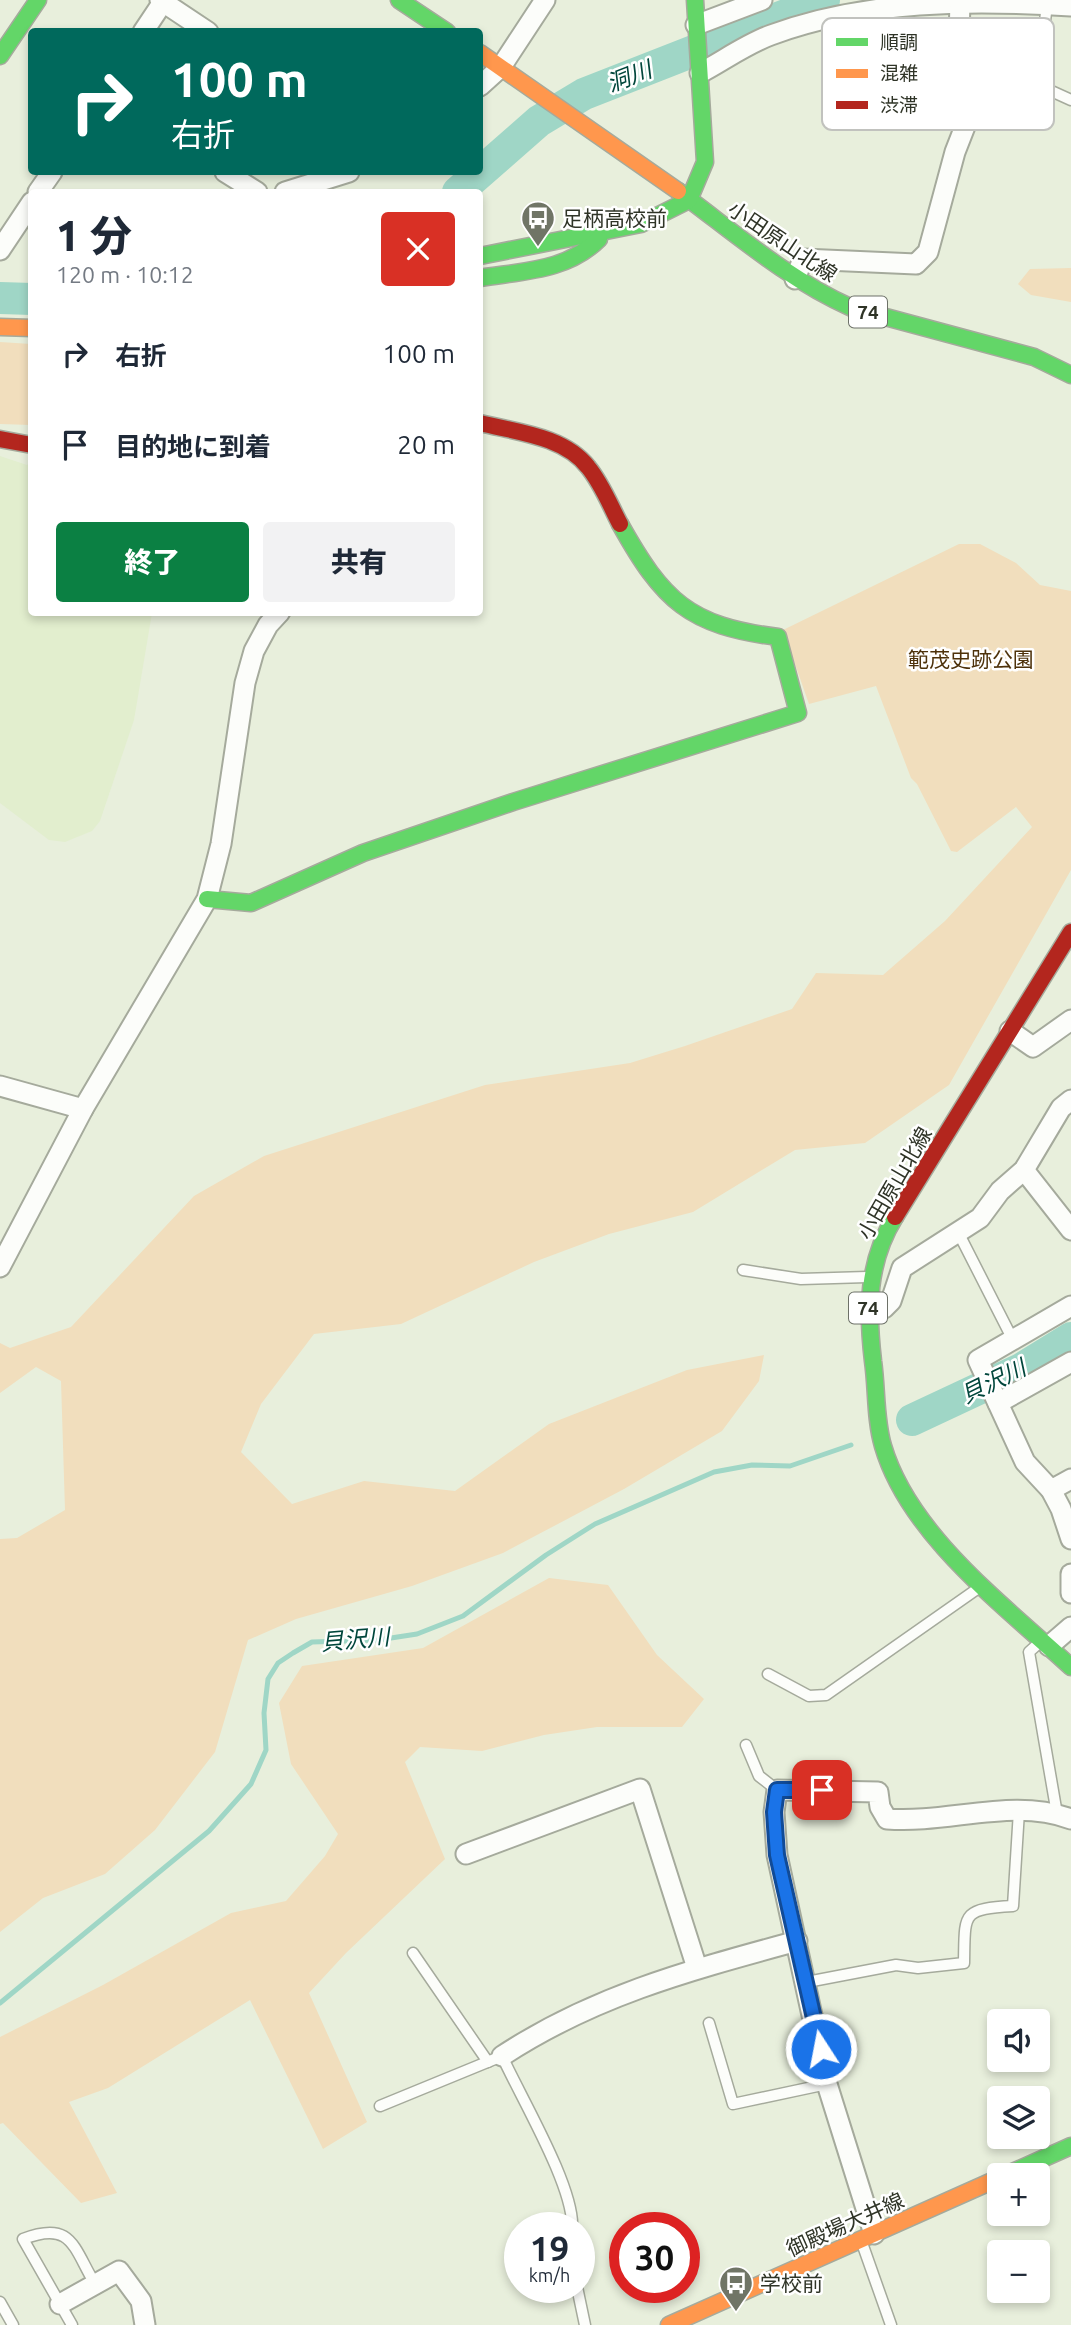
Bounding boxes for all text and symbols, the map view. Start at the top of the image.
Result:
legend [822,18,1054,130]
text: 順調 [880,31,918,53]
text: 100 m [171,51,308,106]
water label: 洞川 [603,55,658,96]
icon: right [56,56,147,147]
text: 混雑 [880,62,918,84]
text: 渋滞 [880,94,918,116]
text: 右折 [171,116,235,152]
street label: 小田原山北線 [724,196,842,286]
bus stop icon: 足柄高校前 [519,199,557,248]
place label: 足柄高校前 [562,206,667,230]
text: 1 分 [56,212,132,259]
button: close [381,212,455,286]
text: 120 m · 10:12 [56,262,194,287]
road number: 74 [849,296,887,328]
icon: right [56,335,94,373]
text: 100 m [383,339,455,368]
text: 右折 [115,341,167,370]
icon: arrive [56,426,94,464]
text: 20 m [397,430,455,459]
text: 目的地に到着 [115,432,271,461]
button: 終了 [56,522,249,602]
button: 共有 [263,522,455,602]
park label: 範茂史跡公園 [908,647,1034,671]
street label: 小田原山北線 [852,1122,936,1244]
road number: 74 [849,1292,887,1324]
water label: 貝沢川 [957,1353,1032,1407]
water label: 貝沢川 [320,1623,393,1654]
pin [792,1760,852,1820]
icon: arrive [803,1771,841,1809]
map controls [987,2009,1050,2303]
button: sound [987,2009,1050,2072]
position arrow [784,2012,858,2086]
button: layers [987,2086,1050,2149]
button: + [987,2163,1050,2226]
street label: 御殿場大井線 [783,2187,907,2261]
speed limit sign: 30 [609,2212,700,2303]
text: 19 [530,2228,569,2268]
button: − [987,2240,1050,2303]
bus stop icon: 学校前 [717,2264,755,2313]
text: km/h [529,2265,570,2285]
place label: 学校前 [760,2271,823,2295]

